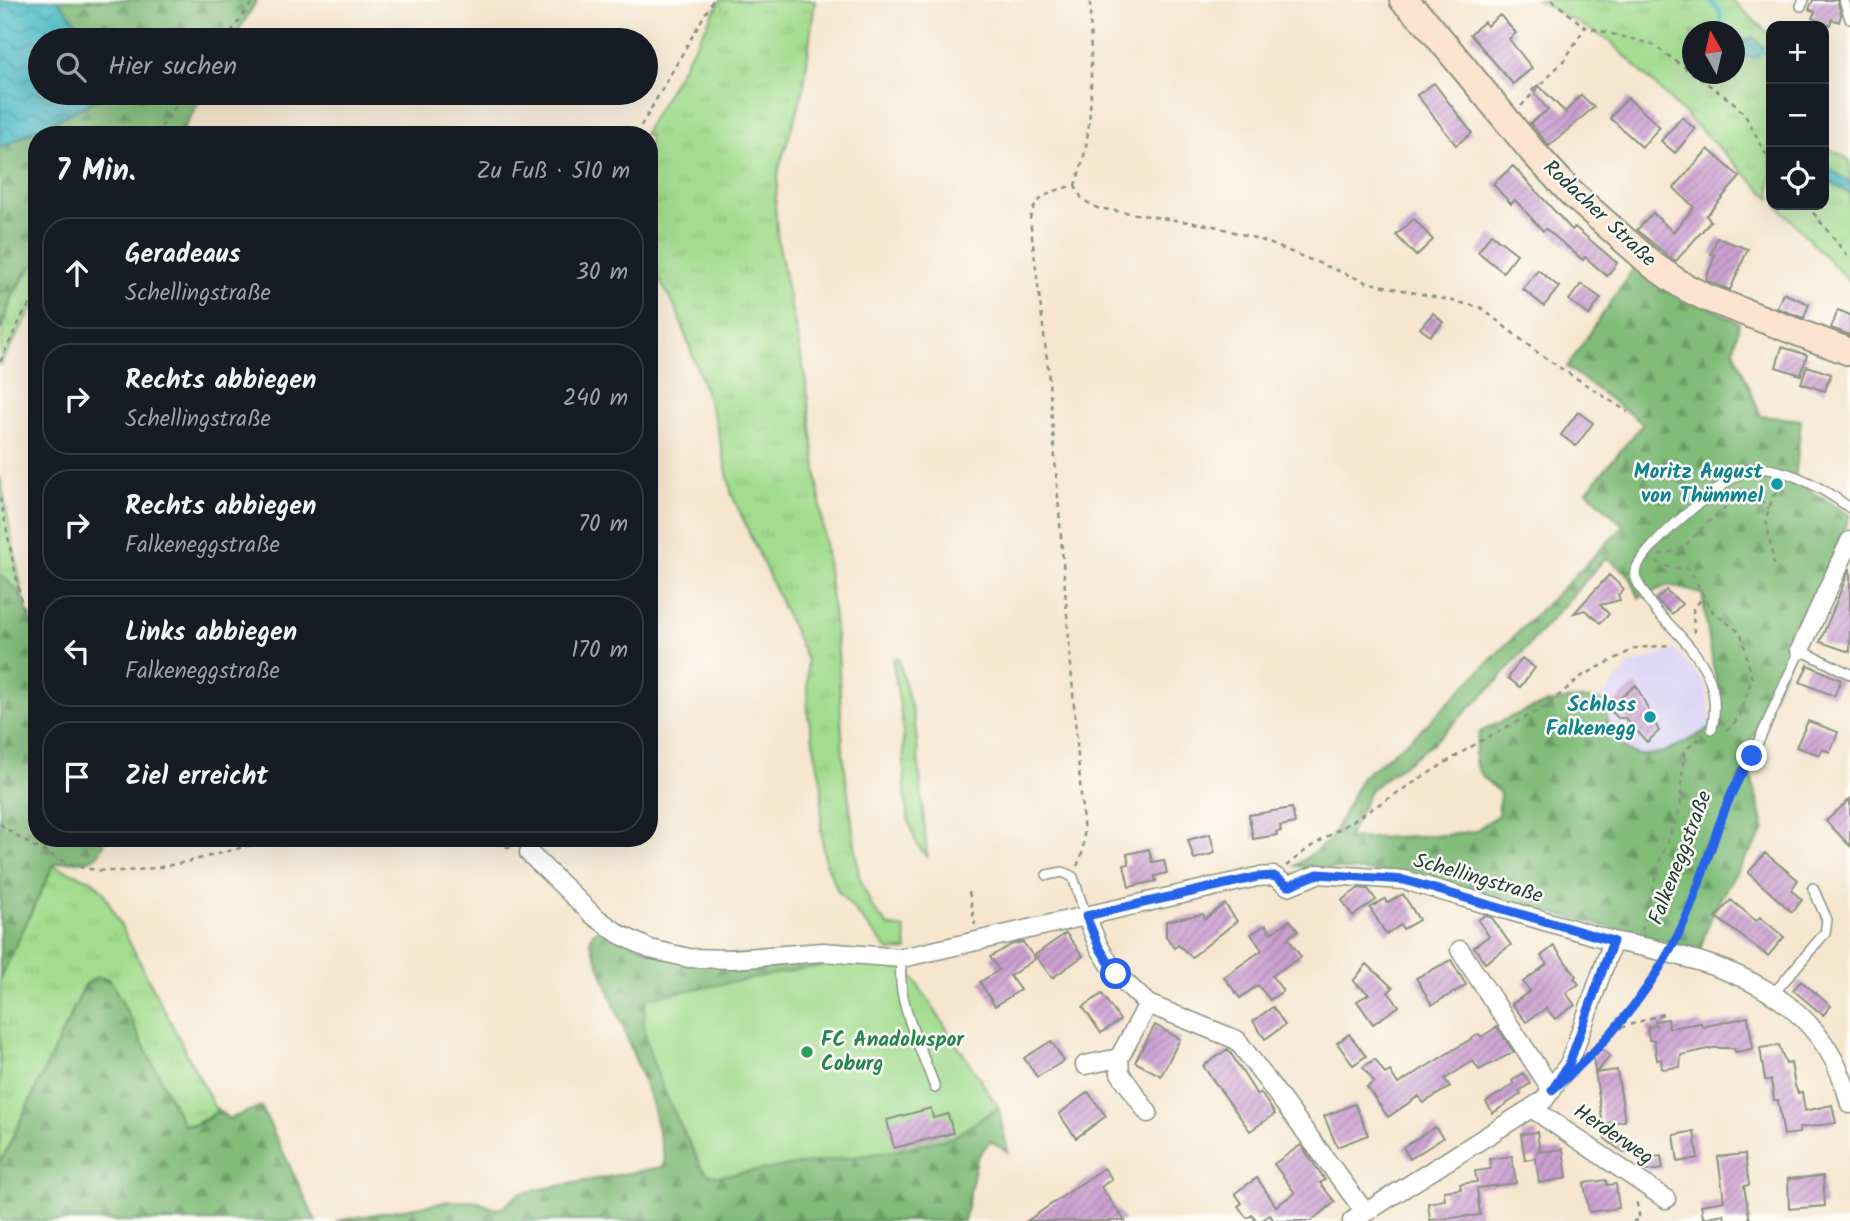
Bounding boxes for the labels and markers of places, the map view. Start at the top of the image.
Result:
place label: Moritz August von Thümmel [1634,456,1764,513]
marker: Moritz August von Thümmel [1769,476,1785,492]
place label: Schloss Falkenegg [1546,689,1636,746]
marker: Schloss Falkenegg [1642,709,1658,725]
place label: FC Anadoluspor Coburg [821,1024,965,1081]
marker: FC Anadoluspor Coburg [799,1044,815,1060]

